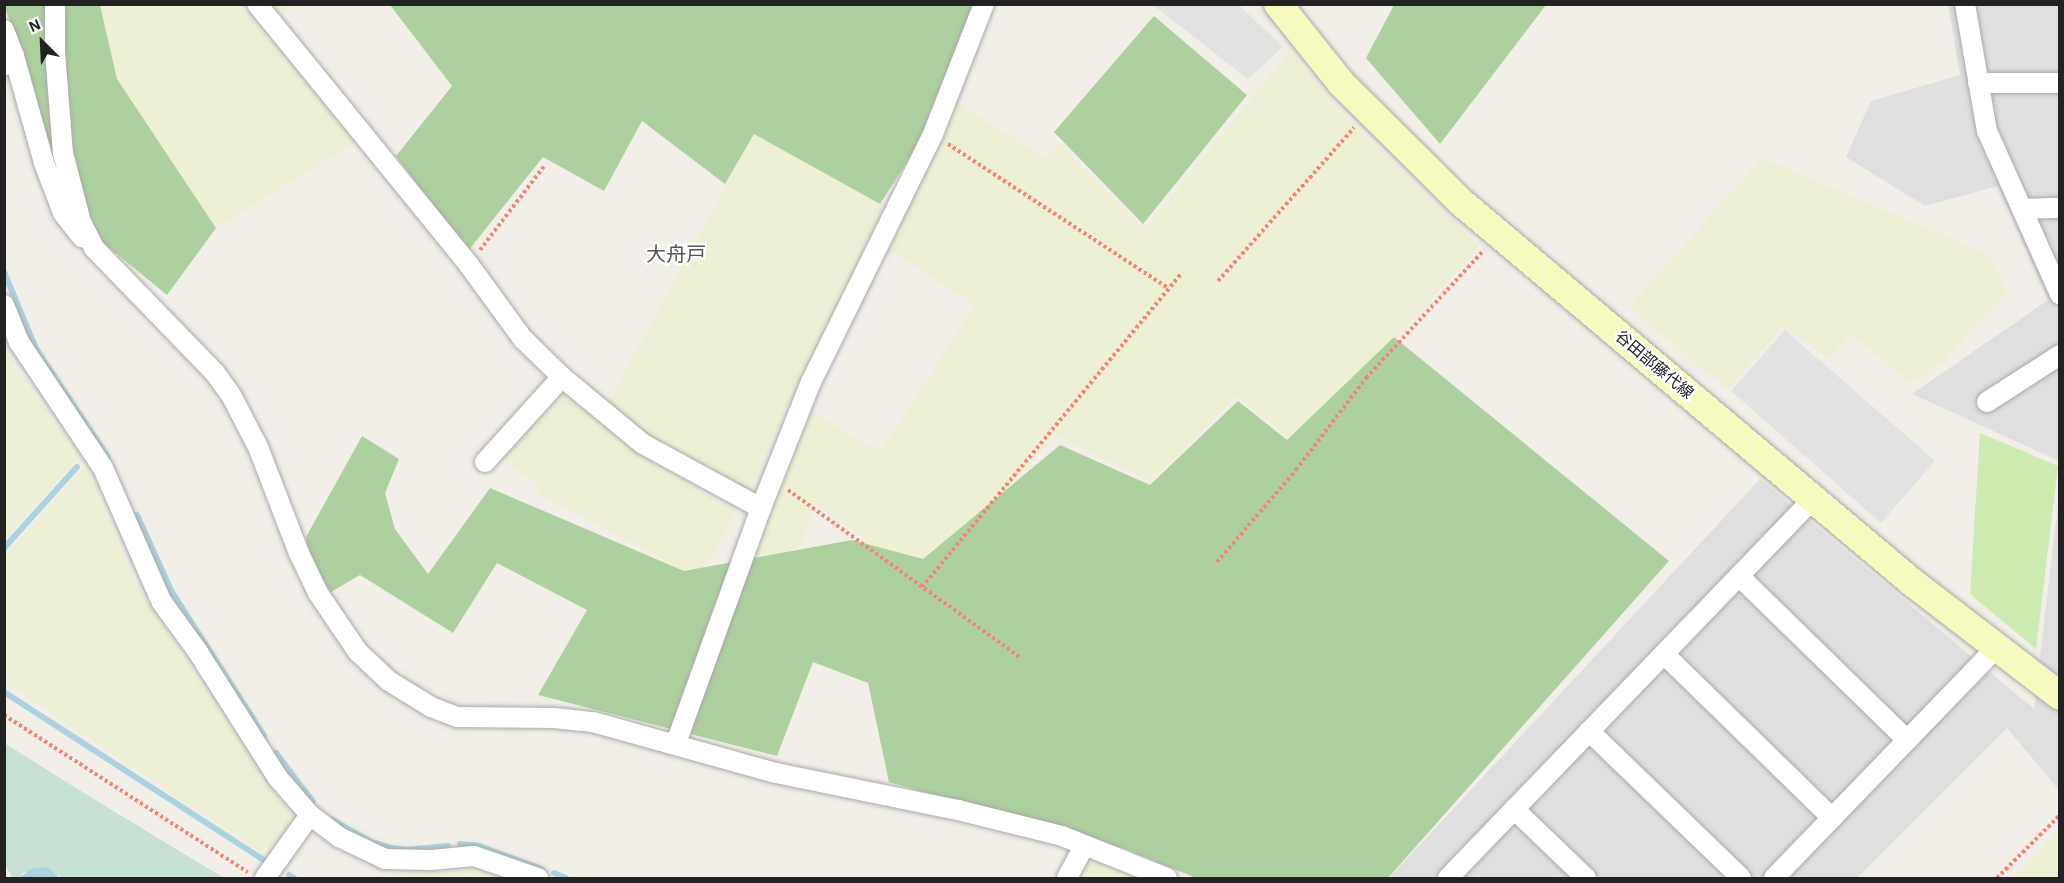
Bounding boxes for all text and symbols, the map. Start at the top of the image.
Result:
north arrow [12,12,72,72]
text: N [26,16,43,35]
district label: 大舟戸 [646,243,706,267]
street label: 谷田部藤代線 [1611,327,1697,403]

